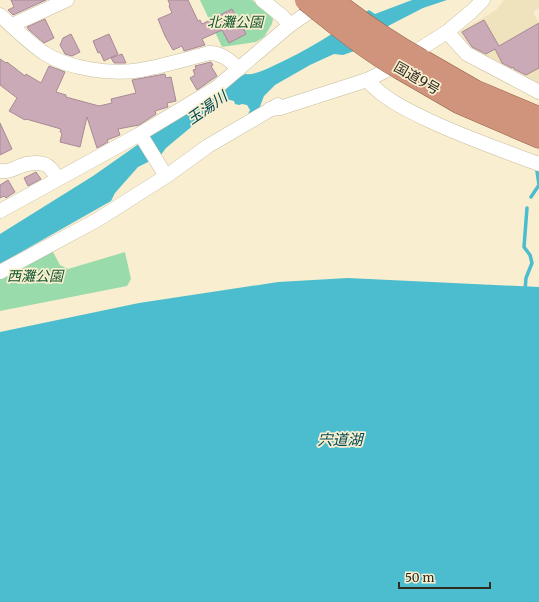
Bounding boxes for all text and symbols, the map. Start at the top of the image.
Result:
park label: 北灘公園 [207,13,265,31]
street label: 国道9号 [391,58,443,98]
water label: 玉湯川 [183,86,232,128]
park label: 西灘公園 [7,267,65,285]
water label: 宍道湖 [317,430,364,449]
scale bar [399,564,490,590]
text: 50 m [405,570,434,585]

